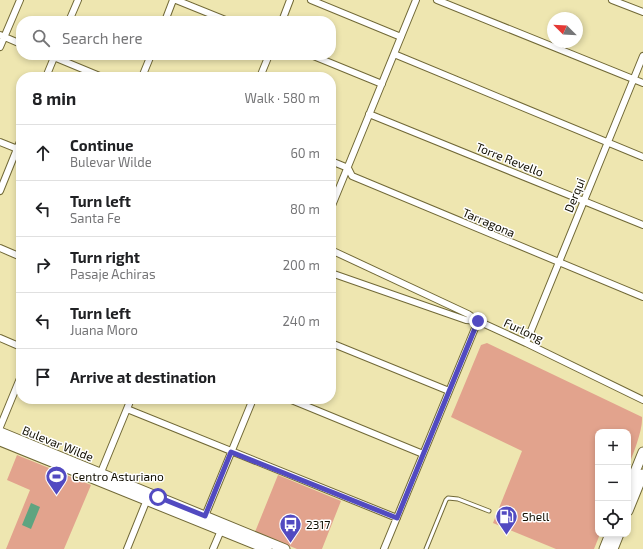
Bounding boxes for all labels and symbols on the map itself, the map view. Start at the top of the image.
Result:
north arrow [547,12,583,48]
street label: Torre Revello [474,139,546,179]
street label: Derqui [561,176,587,214]
street label: Tarragona [461,205,517,239]
route end [469,312,487,330]
street label: Furlong [502,315,546,345]
street label: Bulevar Wilde [20,422,96,464]
sports icon: Centro Asturiano [44,463,70,496]
place label: Centro Asturiano [72,469,164,483]
route start [149,488,167,506]
fuel station icon: Shell [493,503,519,536]
place label: Shell [522,509,550,523]
bus stop icon: 2317 [278,511,304,544]
place label: 2317 [306,517,330,531]

